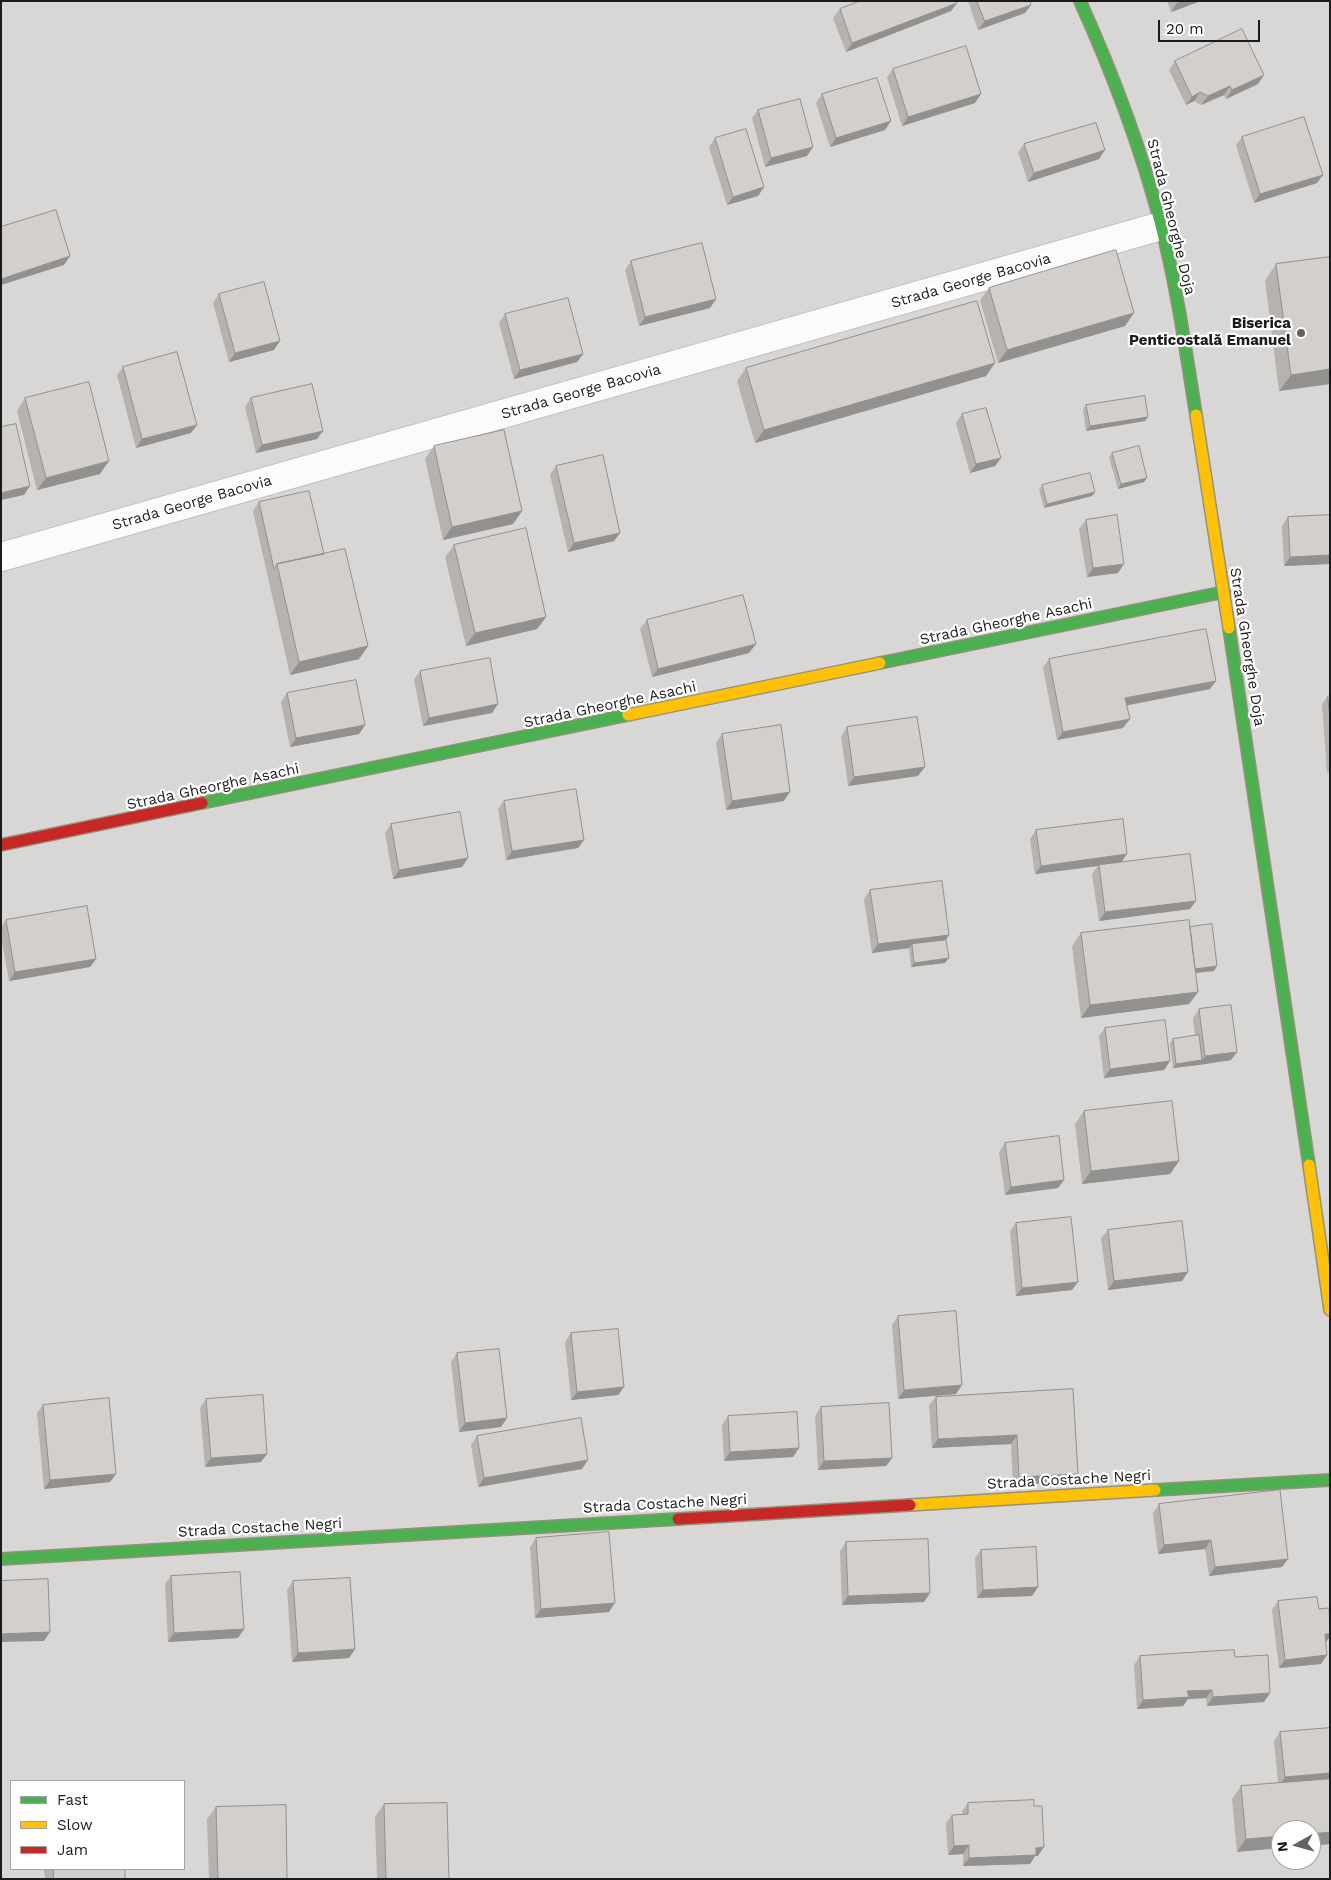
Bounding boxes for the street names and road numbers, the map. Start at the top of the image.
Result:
street label: Strada Gheorghe Doja [1143,137,1199,297]
street label: Strada George Bacovia [889,250,1053,312]
street label: Strada George Bacovia [499,361,663,423]
street label: Strada George Bacovia [110,472,274,534]
street label: Strada Gheorghe Doja [1226,566,1268,728]
street label: Strada Gheorghe Asachi [918,595,1094,649]
street label: Strada Gheorghe Asachi [522,678,698,732]
street label: Strada Gheorghe Asachi [125,760,301,814]
street label: Strada Costache Negri [986,1467,1152,1493]
street label: Strada Costache Negri [582,1491,748,1517]
street label: Strada Costache Negri [177,1515,343,1541]

